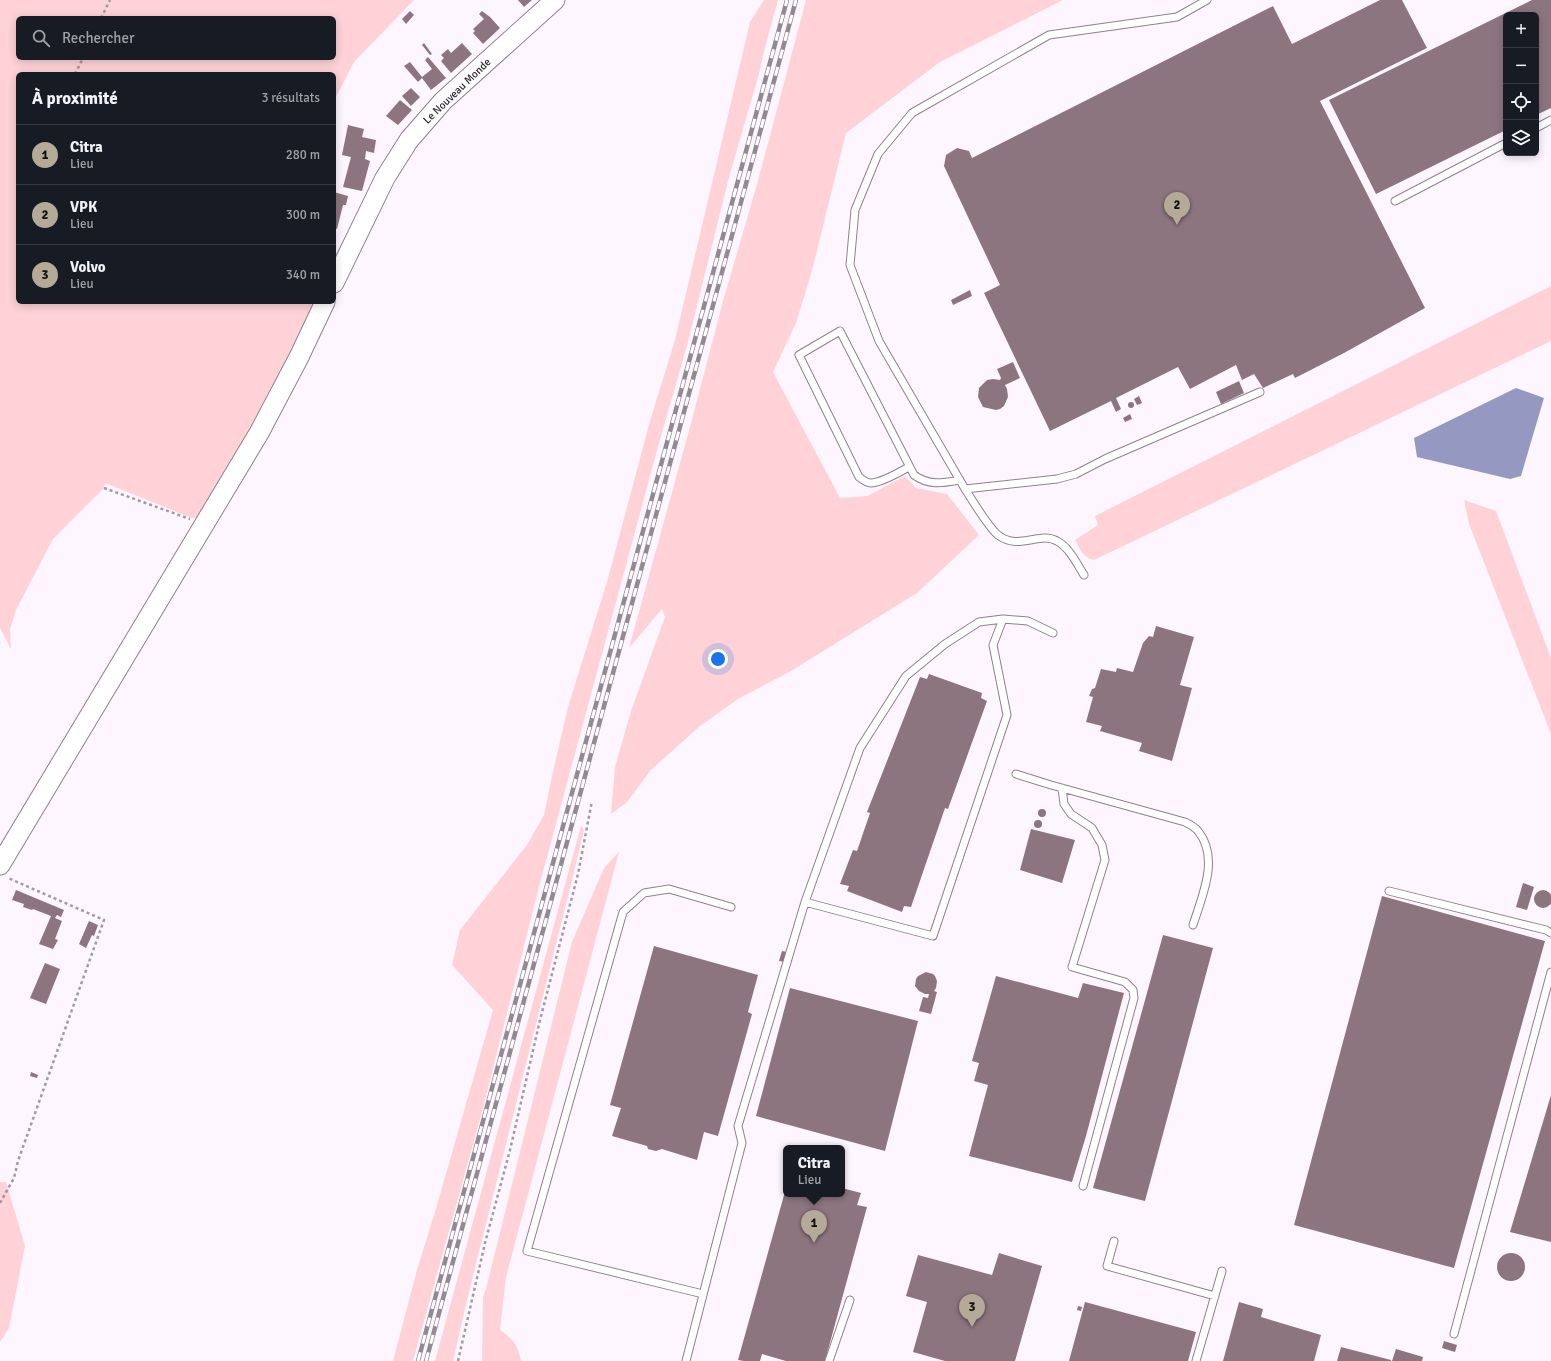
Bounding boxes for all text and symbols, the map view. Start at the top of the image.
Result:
map controls [1503,12,1539,156]
button: + [1503,12,1539,48]
search box [16,16,336,60]
icon: search [30,27,52,49]
text: Rechercher [62,29,135,47]
button: − [1503,48,1539,84]
street label: Le Nouveau Monde [421,55,493,127]
button: locate [1503,84,1539,120]
text: À proximité [32,88,118,109]
text: 3 résultats [261,90,320,106]
button: layers [1503,120,1539,156]
text: Citra [70,138,103,156]
text: 1 [41,147,49,163]
text: 280 m [286,147,320,163]
text: Lieu [70,156,94,172]
pin: 2 [1164,192,1190,225]
text: VPK [70,198,97,216]
text: 2 [41,207,49,223]
text: 300 m [286,207,320,223]
text: Lieu [70,216,94,232]
text: Volvo [70,258,106,276]
text: 3 [41,267,49,283]
text: 340 m [286,267,320,283]
text: Lieu [70,276,94,292]
your location [708,649,728,669]
popup [783,1145,845,1197]
text: Citra [798,1154,830,1172]
text: Lieu [798,1172,821,1188]
pin: 1 [801,1210,827,1243]
pin: 3 [959,1294,985,1327]

